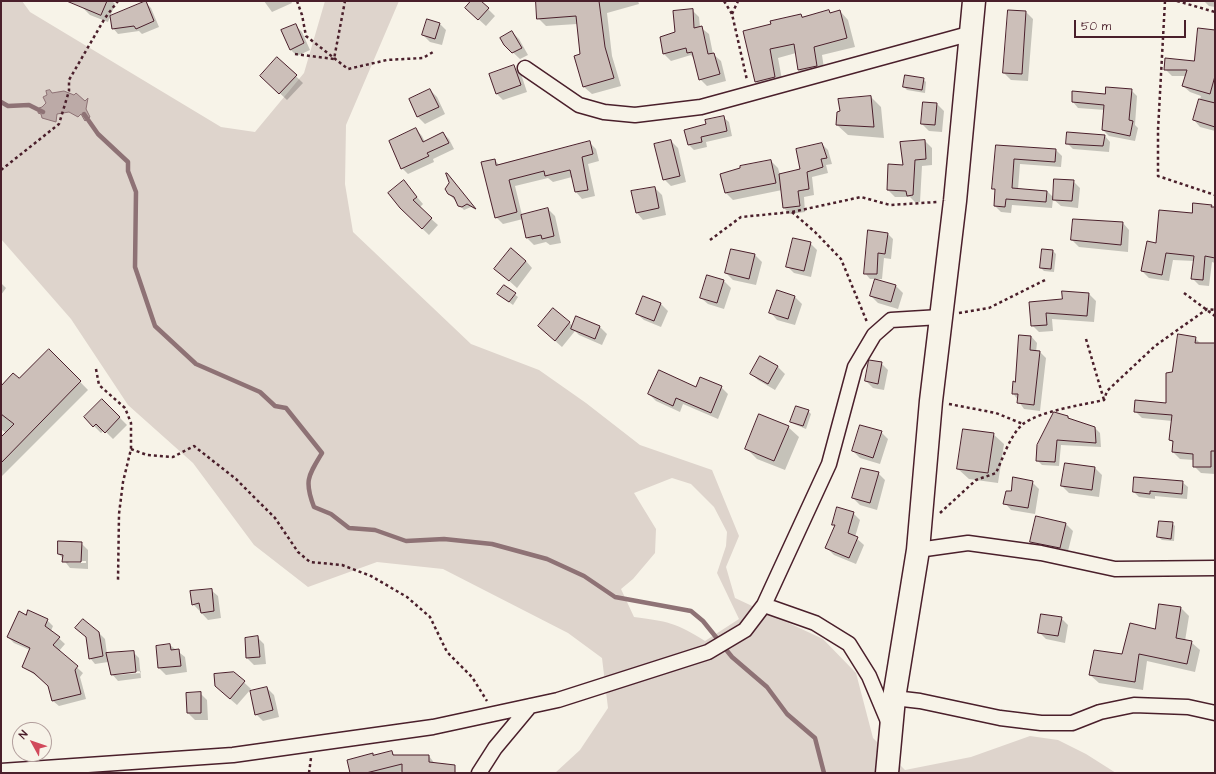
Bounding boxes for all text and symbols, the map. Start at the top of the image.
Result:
scale bar [1076,12,1188,38]
text: 50 m [1081,18,1111,35]
north arrow [12,722,52,762]
text: N [15,727,31,742]

